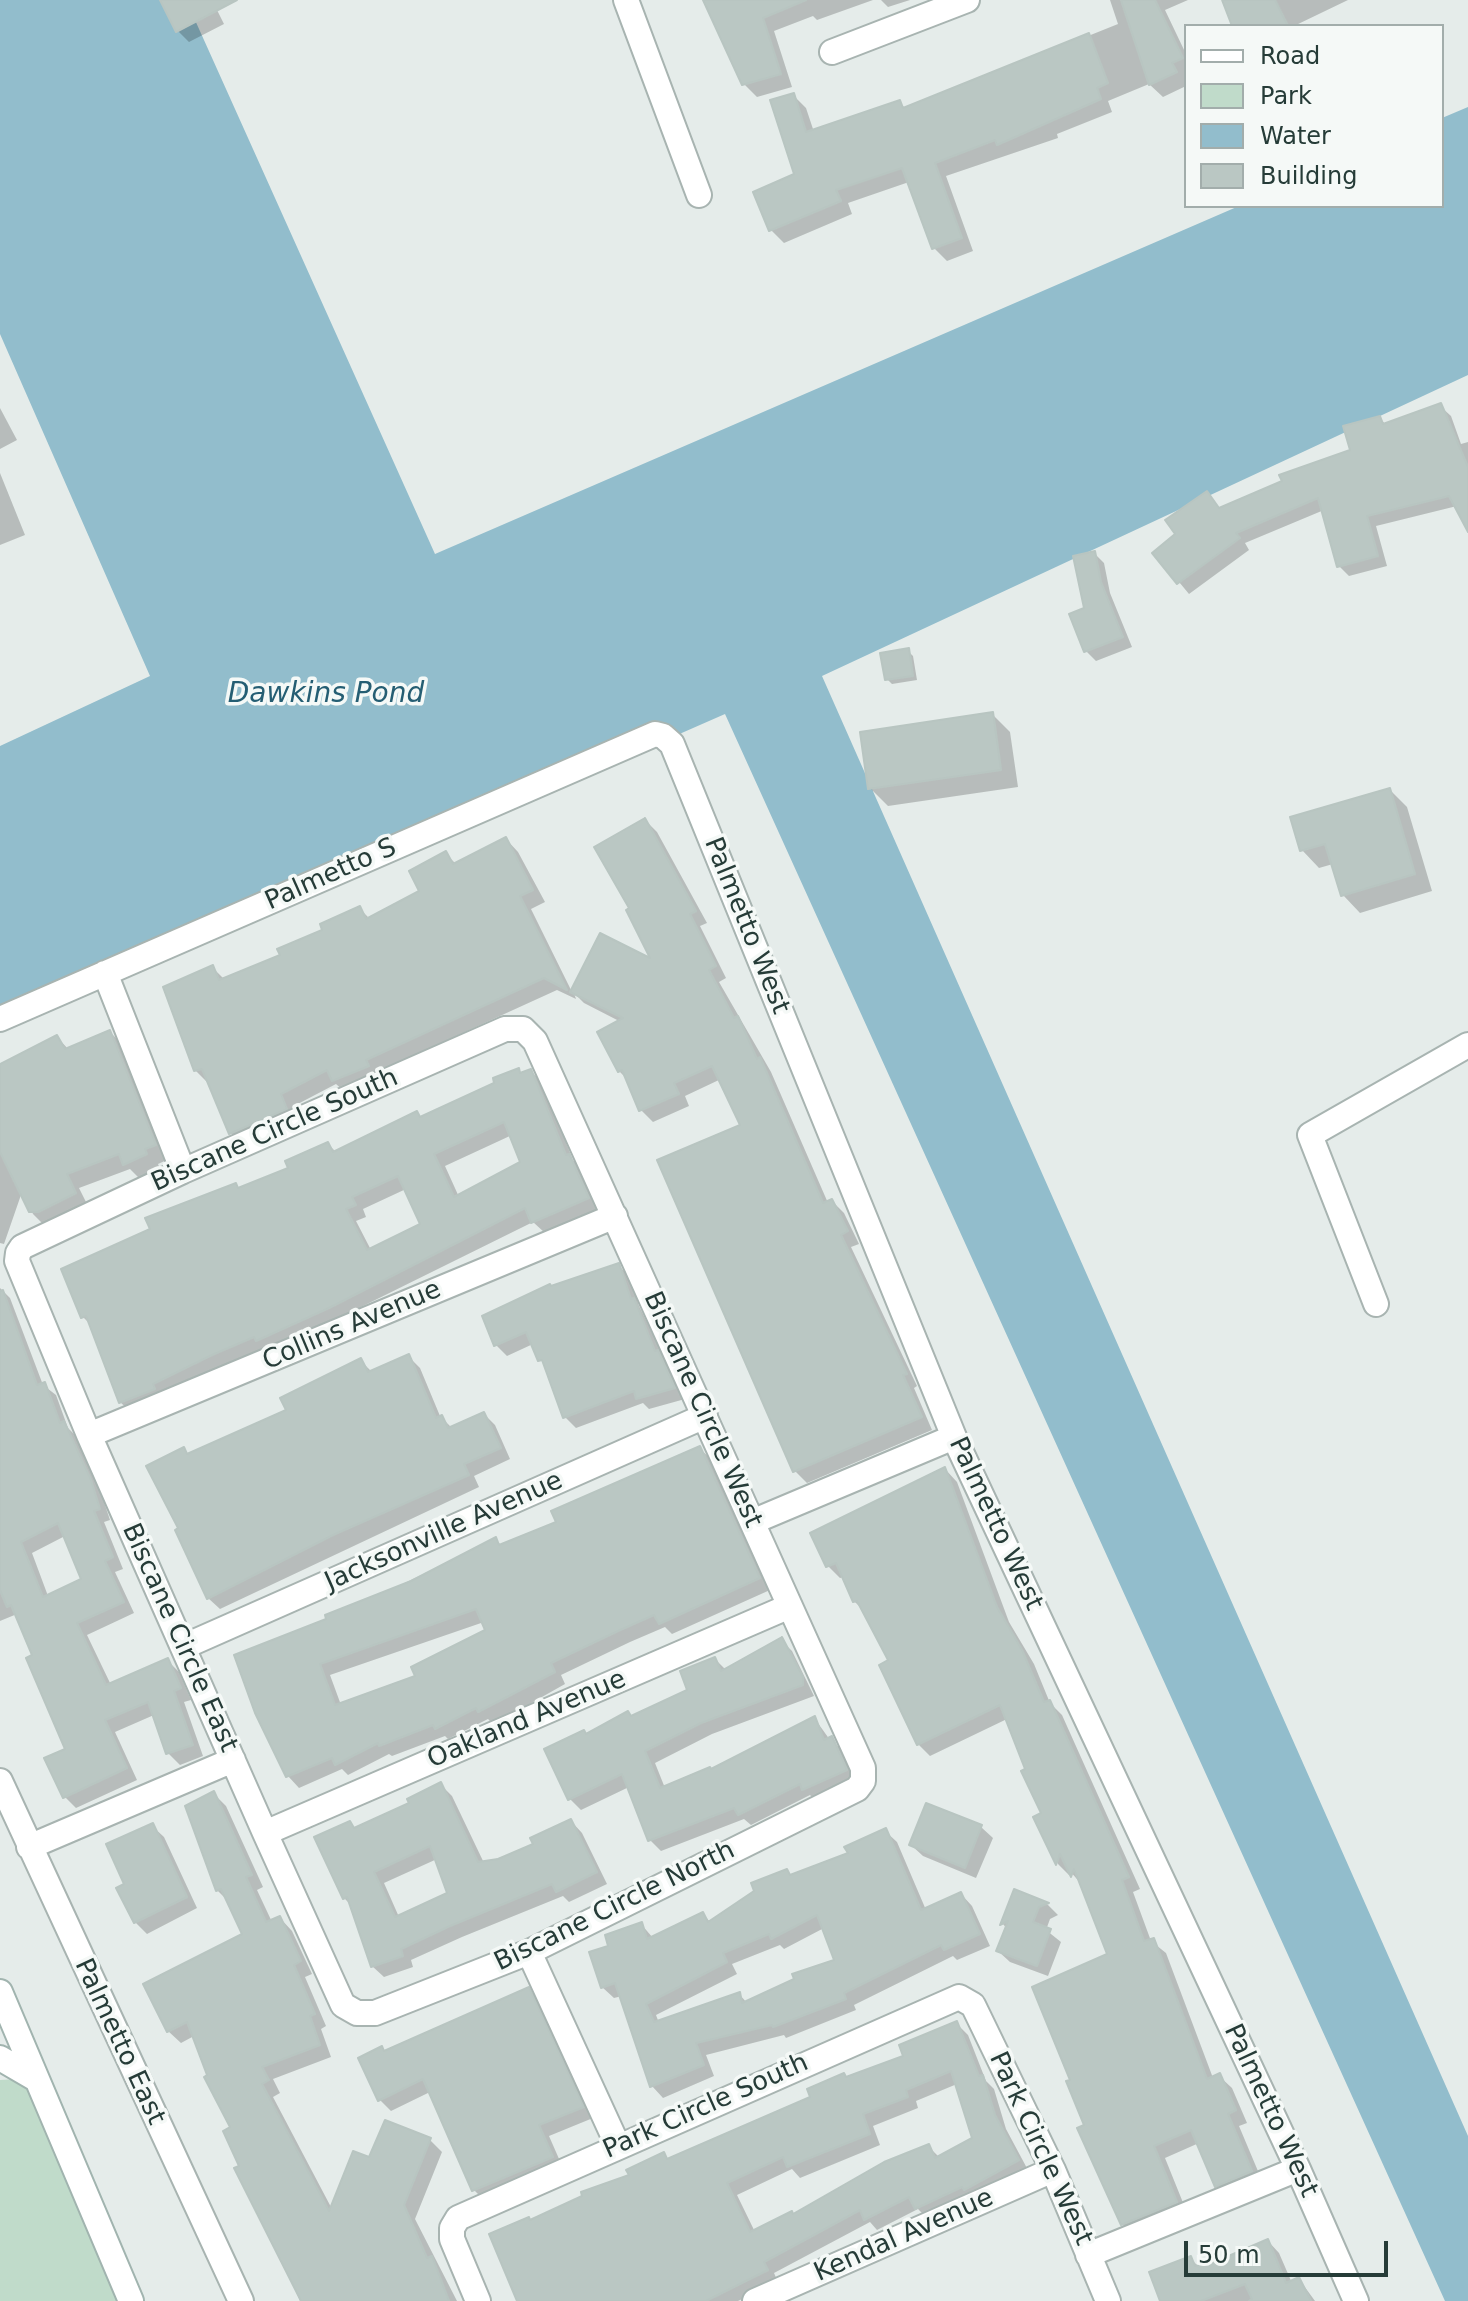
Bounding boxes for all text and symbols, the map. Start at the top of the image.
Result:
legend [1184,24,1444,208]
text: Road [1260,42,1320,70]
text: Park [1260,82,1312,110]
text: Water [1260,122,1331,150]
text: Building [1260,162,1357,190]
water label: Dawkins Pond [228,678,424,712]
street label: Palmetto S [261,832,401,918]
street label: Palmetto West [696,833,796,1019]
street label: Biscane Circle South [147,1063,403,1199]
street label: Collins Avenue [258,1274,446,1378]
street label: Biscane Circle West [636,1287,768,1533]
street label: Palmetto West [941,1432,1049,1616]
street label: Jacksonville Avenue [320,1466,568,1598]
street label: Biscane Circle East [115,1519,243,1757]
street label: Oakland Avenue [423,1664,631,1776]
street label: Biscane Circle North [490,1835,740,1979]
street label: Palmetto East [67,1954,171,2130]
street label: Palmetto West [1216,2019,1324,2203]
street label: Park Circle West [982,2047,1098,2251]
street label: Park Circle South [599,2048,813,2166]
street label: Kendal Avenue [810,2183,998,2289]
scale bar [1188,2225,1392,2275]
text: 50 m [1198,2241,1260,2269]

